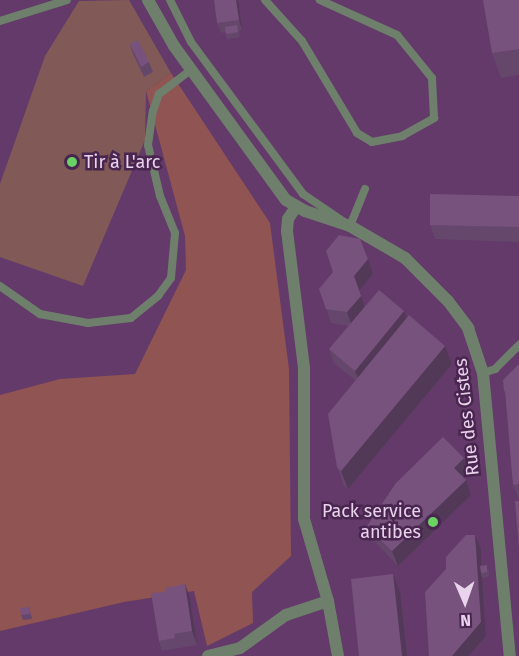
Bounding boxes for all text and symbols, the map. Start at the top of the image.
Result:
place label: Tir à L'arc [84,151,160,173]
marker: Tir à L'arc [65,155,79,169]
street label: Rue des Cistes [450,357,484,477]
place label: Pack service antibes [322,501,421,544]
marker: Pack service antibes [426,515,440,529]
north arrow [435,572,495,632]
text: N [460,611,471,630]

